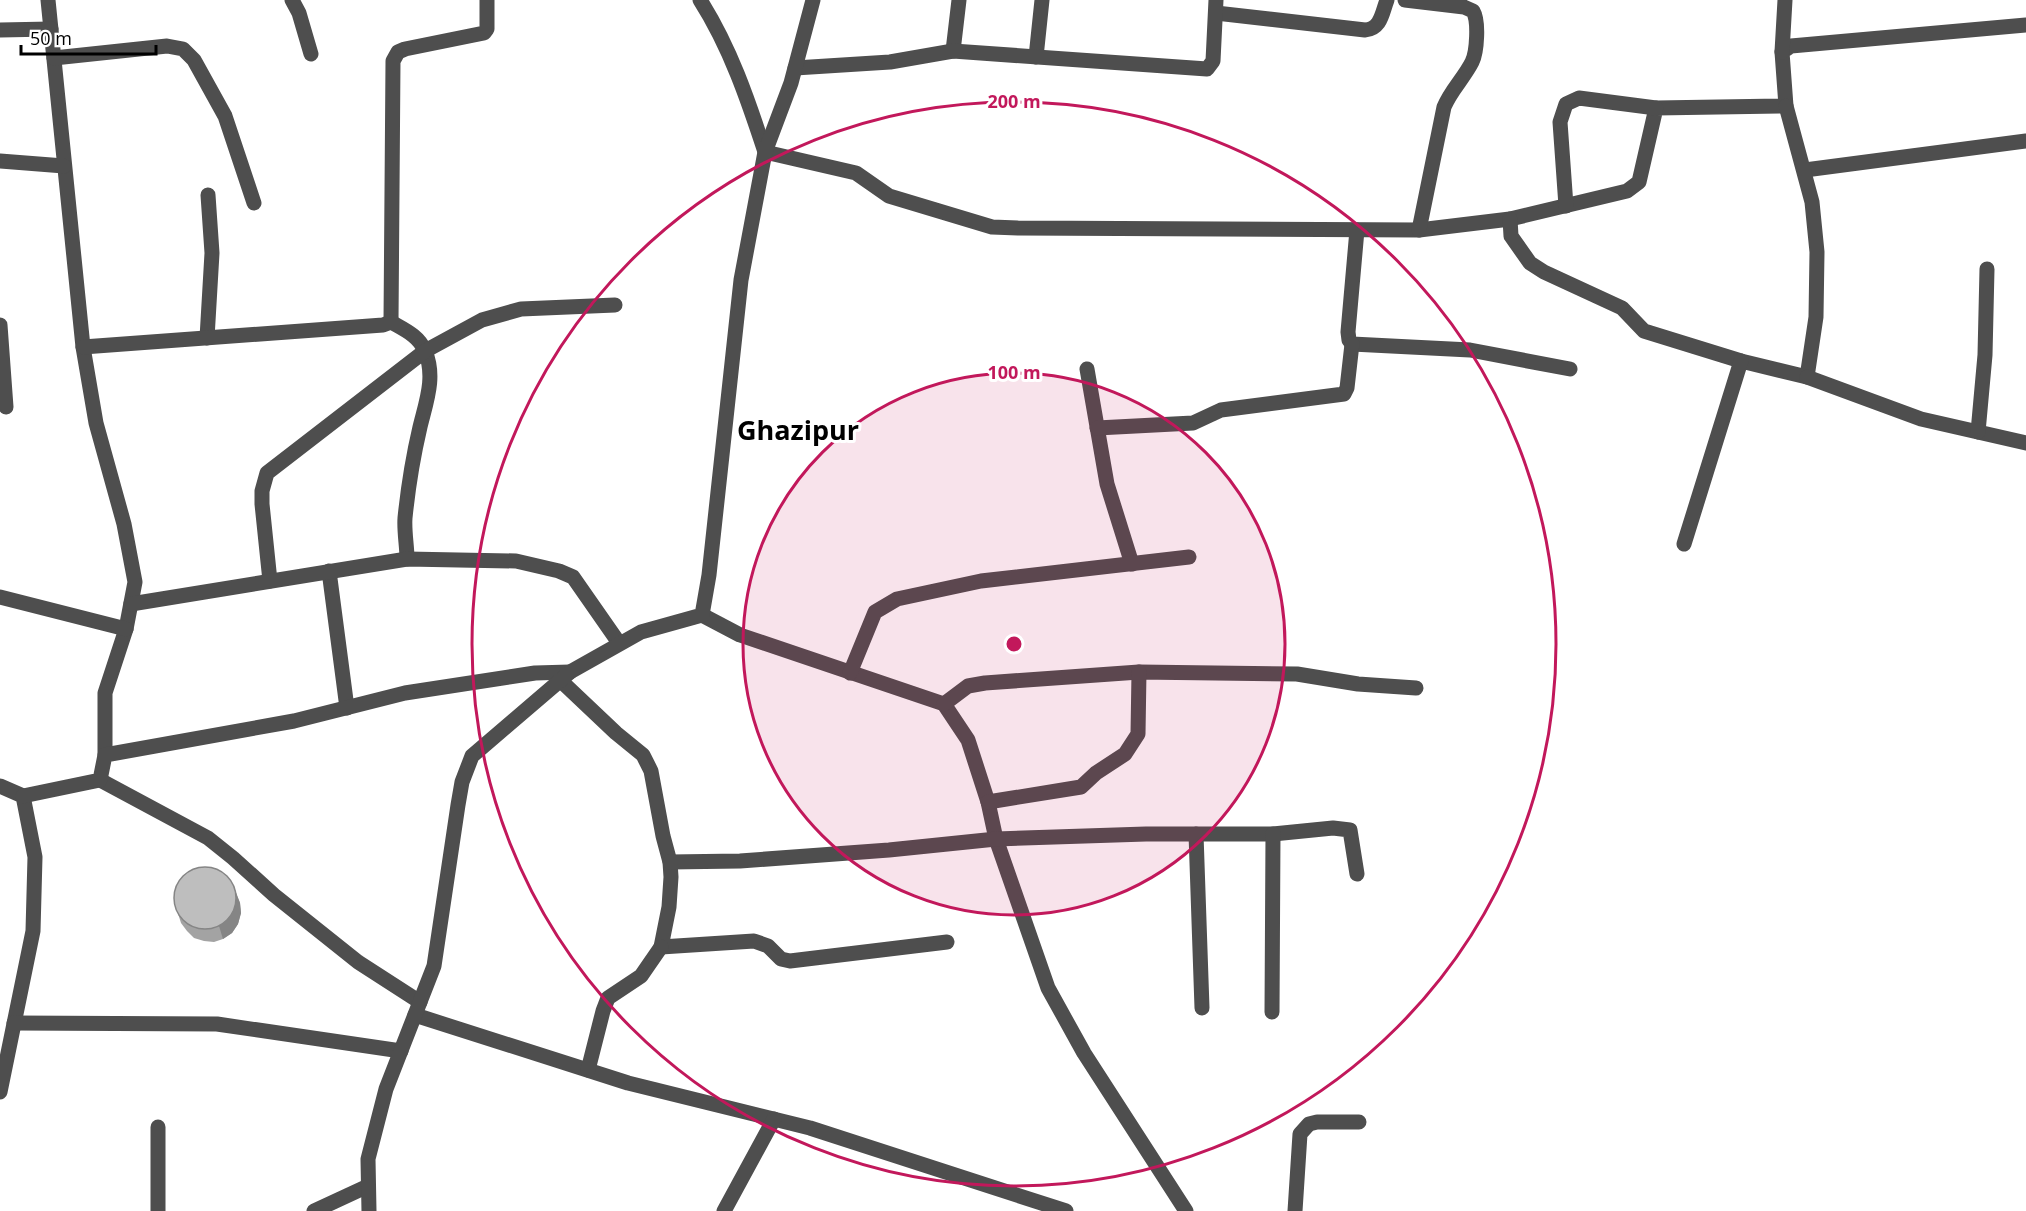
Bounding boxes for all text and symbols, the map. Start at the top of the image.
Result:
scale bar [21,18,156,56]
text: 50 m [30,26,72,50]
text: 200 m [987,89,1041,113]
text: 100 m [987,360,1041,384]
district label: Ghazipur [737,411,859,448]
centre of rings [1004,634,1024,654]

